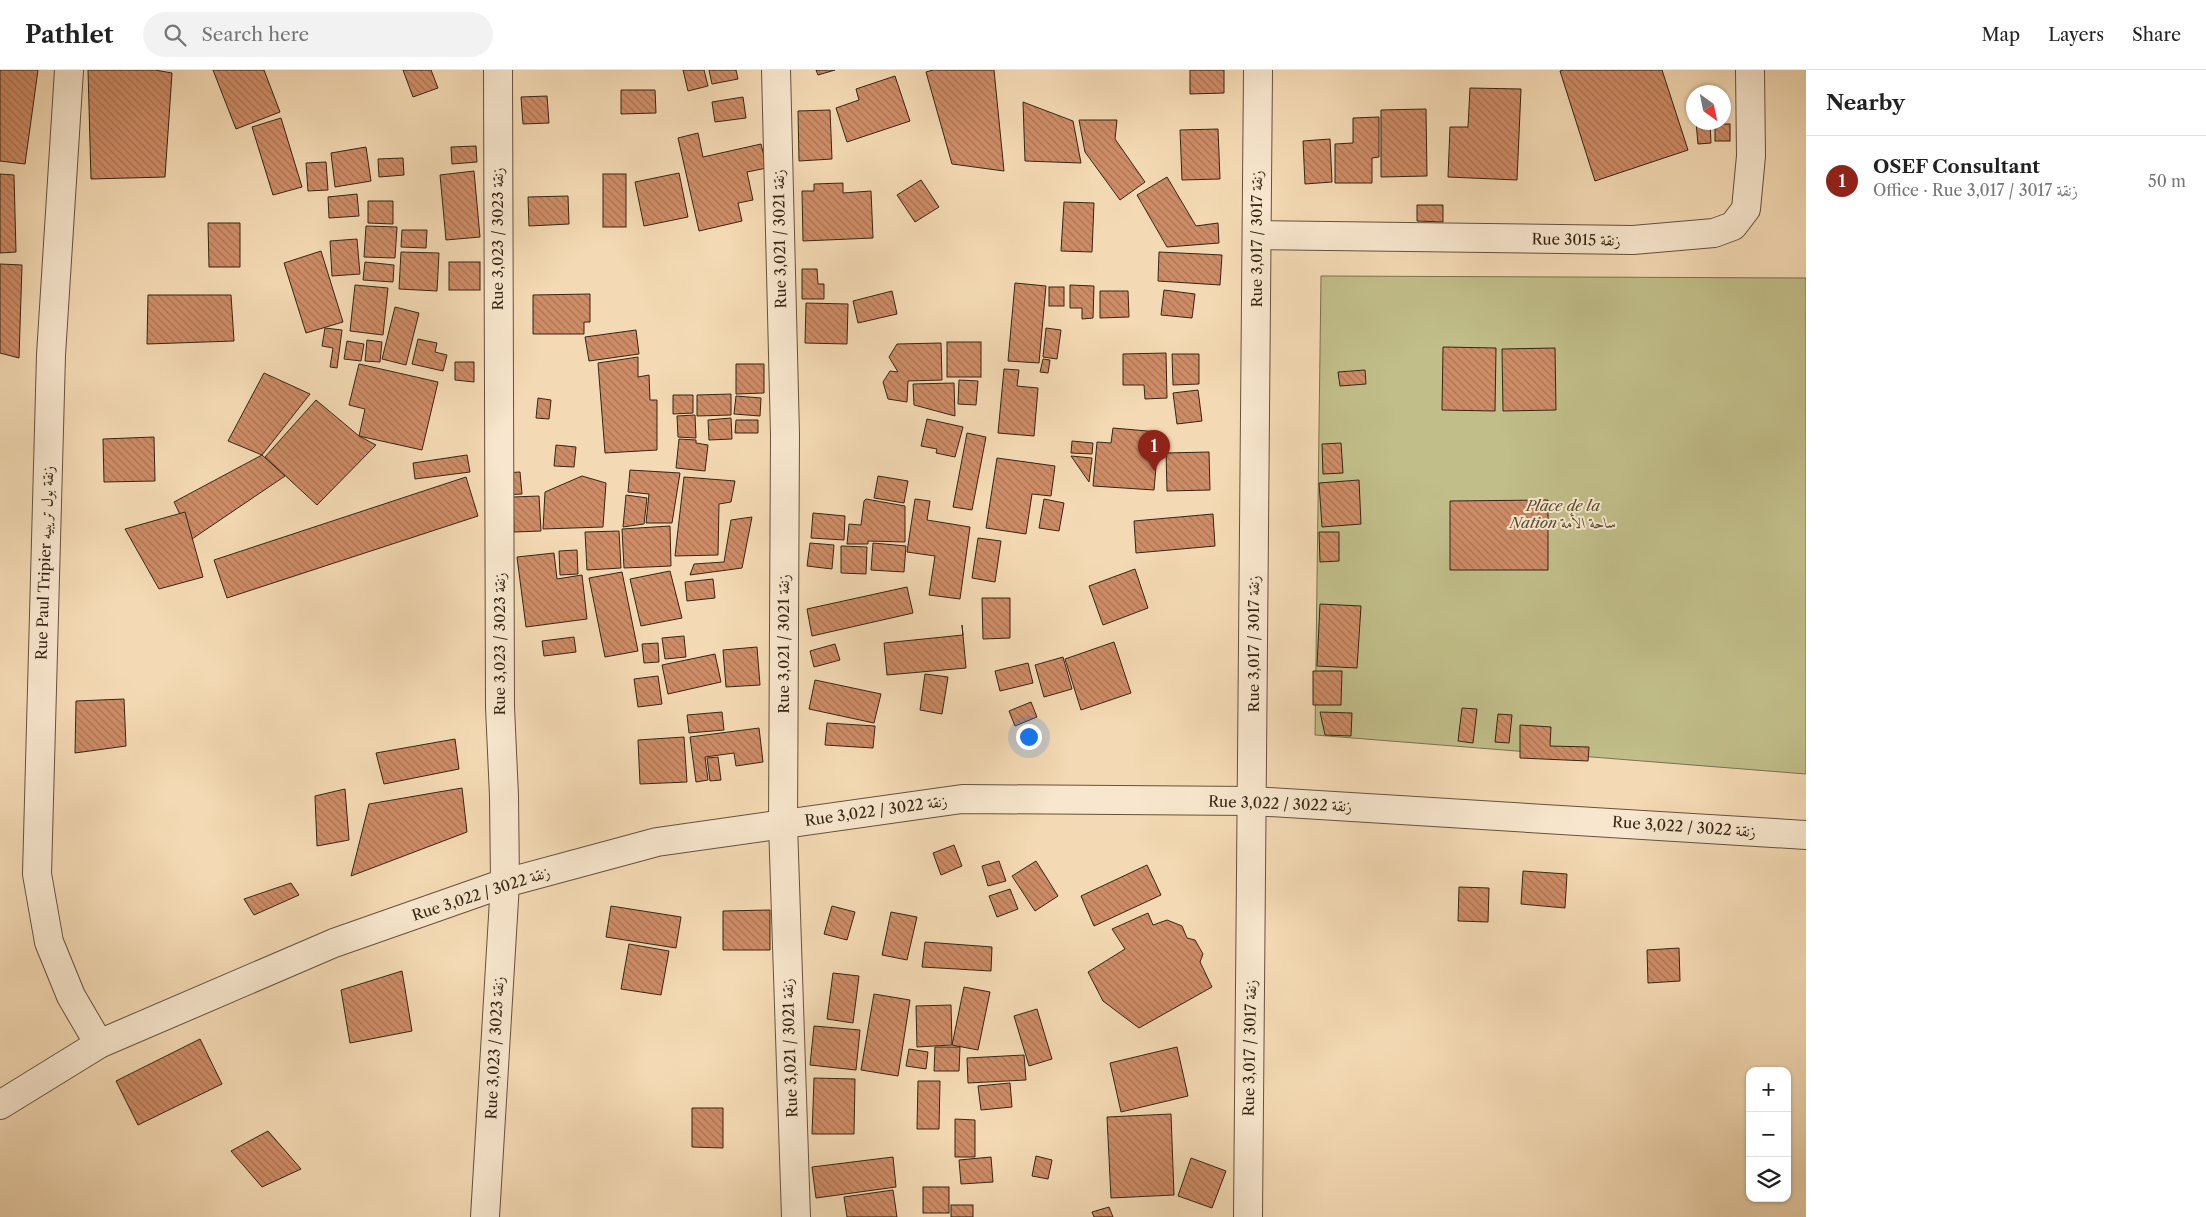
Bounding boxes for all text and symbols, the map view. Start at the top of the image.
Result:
search box [143,12,493,57]
text: Pathlet [25,20,113,49]
icon: search [161,21,189,49]
text: Search here [201,23,309,46]
text: Map [1982,24,2020,46]
text: Layers [2048,24,2104,46]
text: Share [2132,24,2181,46]
north arrow [1686,85,1731,130]
text: Nearby [1826,90,1905,115]
text: OSEF Consultant [1873,155,2040,178]
street label: Rue 3,023 / زنقة 3023 [488,167,507,311]
street label: Rue 3,021 / زنقة 3021 [769,169,790,309]
street label: Rue 3,017 / زنقة 3017 [1247,171,1266,307]
text: 1 [1838,171,1846,191]
text: 50 m [2148,171,2186,191]
text: Office · Rue 3,017 / زنقة 3017 [1873,180,2078,200]
street label: Rue 3015 زنقة [1531,229,1621,250]
pin: 1 [1138,430,1170,471]
street label: Rue Paul Tripier زنقة بول تريبيه [32,466,57,660]
park label: Place de la Nation ساحة الأمة [1508,496,1617,532]
street label: Rue 3,023 / زنقة 3023 [490,572,509,716]
street label: Rue 3,021 / زنقة 3021 [774,574,793,714]
street label: Rue 3,017 / زنقة 3017 [1244,576,1263,712]
your location [1016,724,1042,750]
street label: Rue 3,022 / زنقة 3022 [803,791,949,830]
street label: Rue 3,022 / زنقة 3022 [1208,791,1352,816]
street label: Rue 3,022 / زنقة 3022 [1612,812,1756,841]
street label: Rue 3,022 / زنقة 3022 [409,862,552,925]
street label: Rue 3,023 / زنقة 3023 [481,976,508,1120]
street label: Rue 3,021 / زنقة 3021 [778,978,801,1118]
street label: Rue 3,017 / زنقة 3017 [1239,979,1260,1117]
map controls [1746,1067,1791,1202]
button: + [1746,1067,1791,1112]
button: − [1746,1112,1791,1157]
button: layers [1746,1157,1791,1202]

